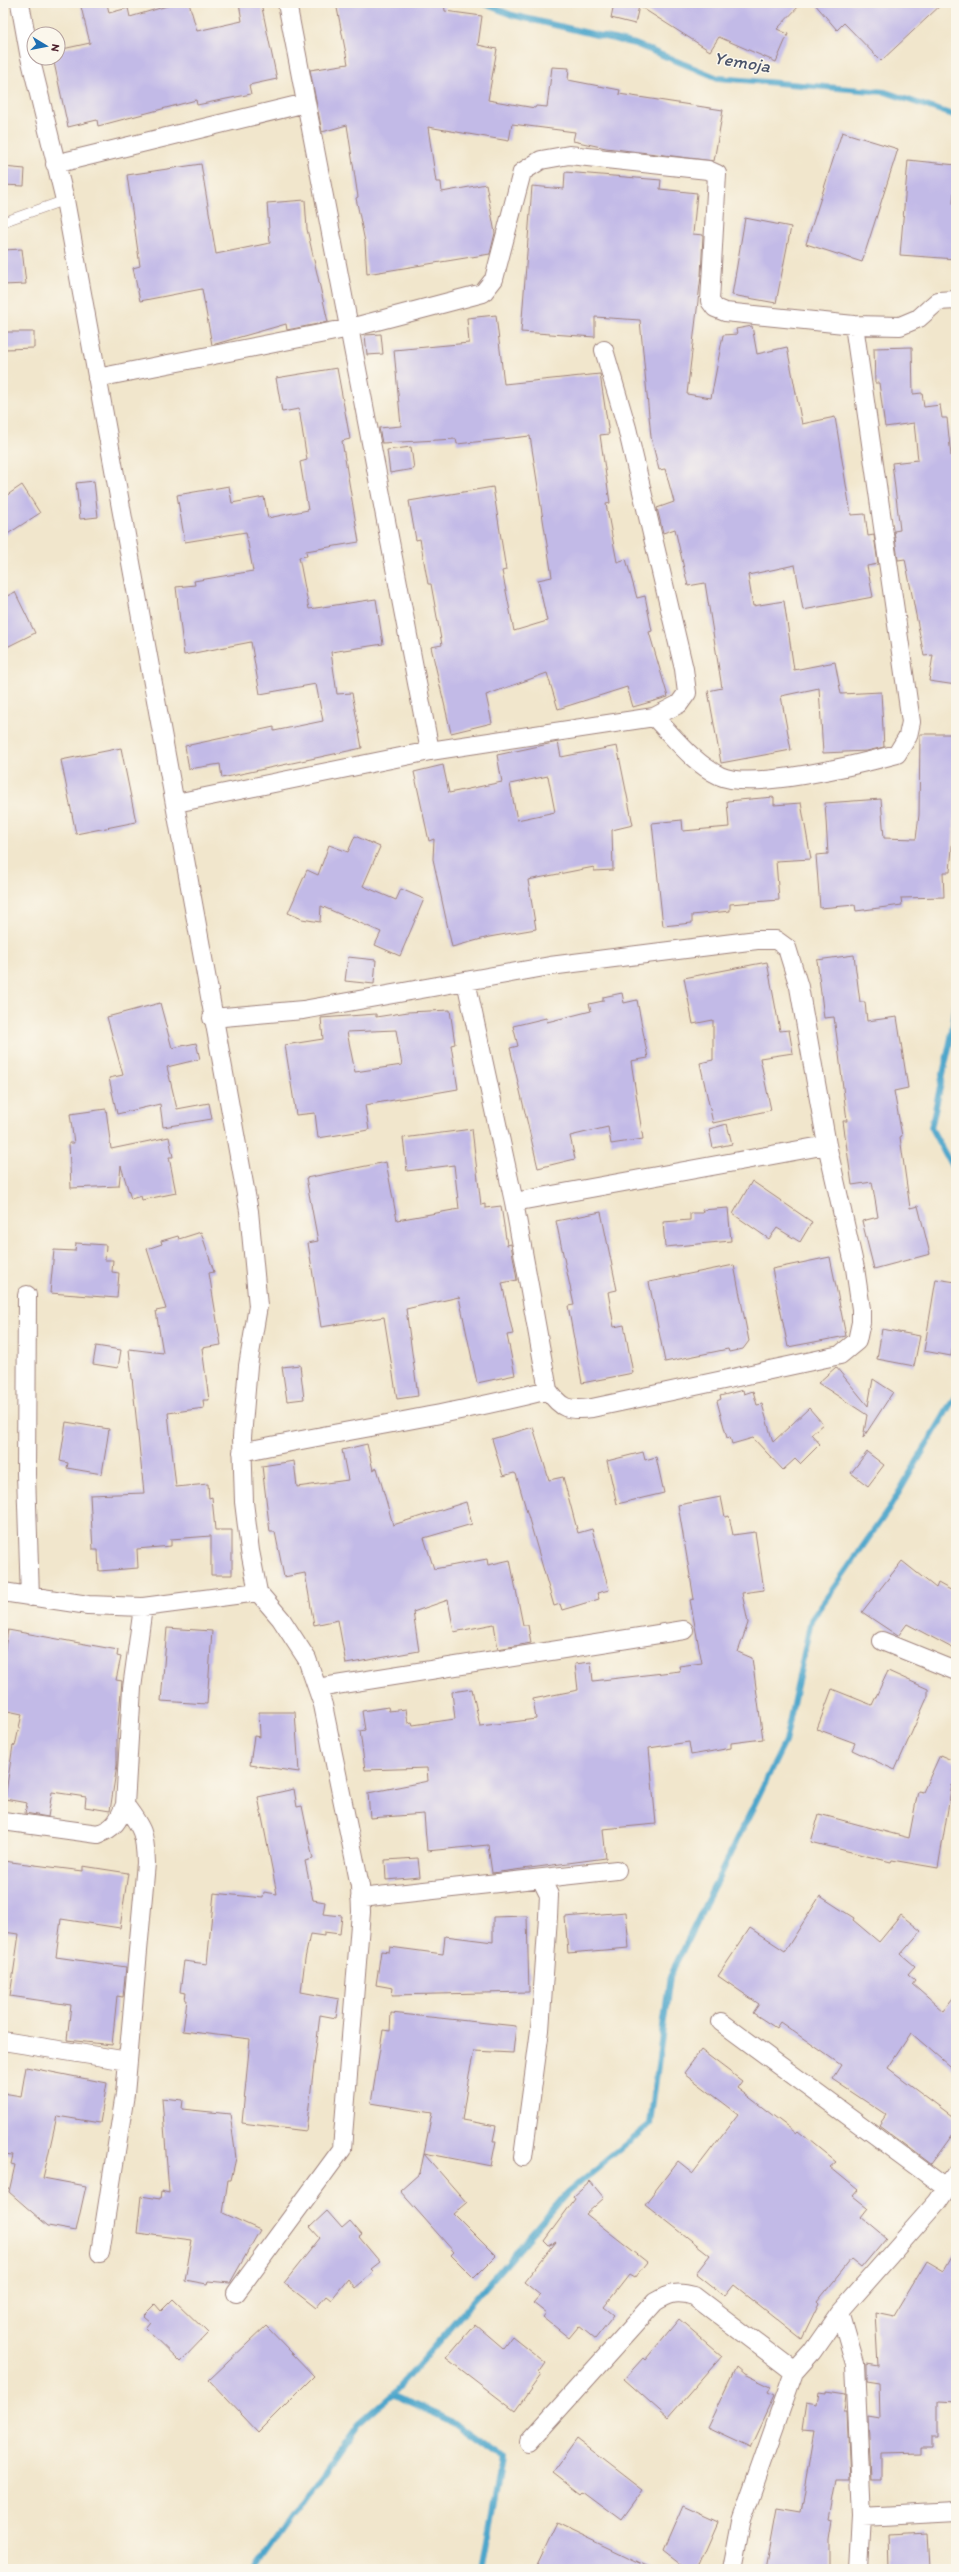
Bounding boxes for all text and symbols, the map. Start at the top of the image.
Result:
north arrow [26,26,66,66]
text: N [48,43,62,52]
water label: Yemoja [712,47,772,77]

